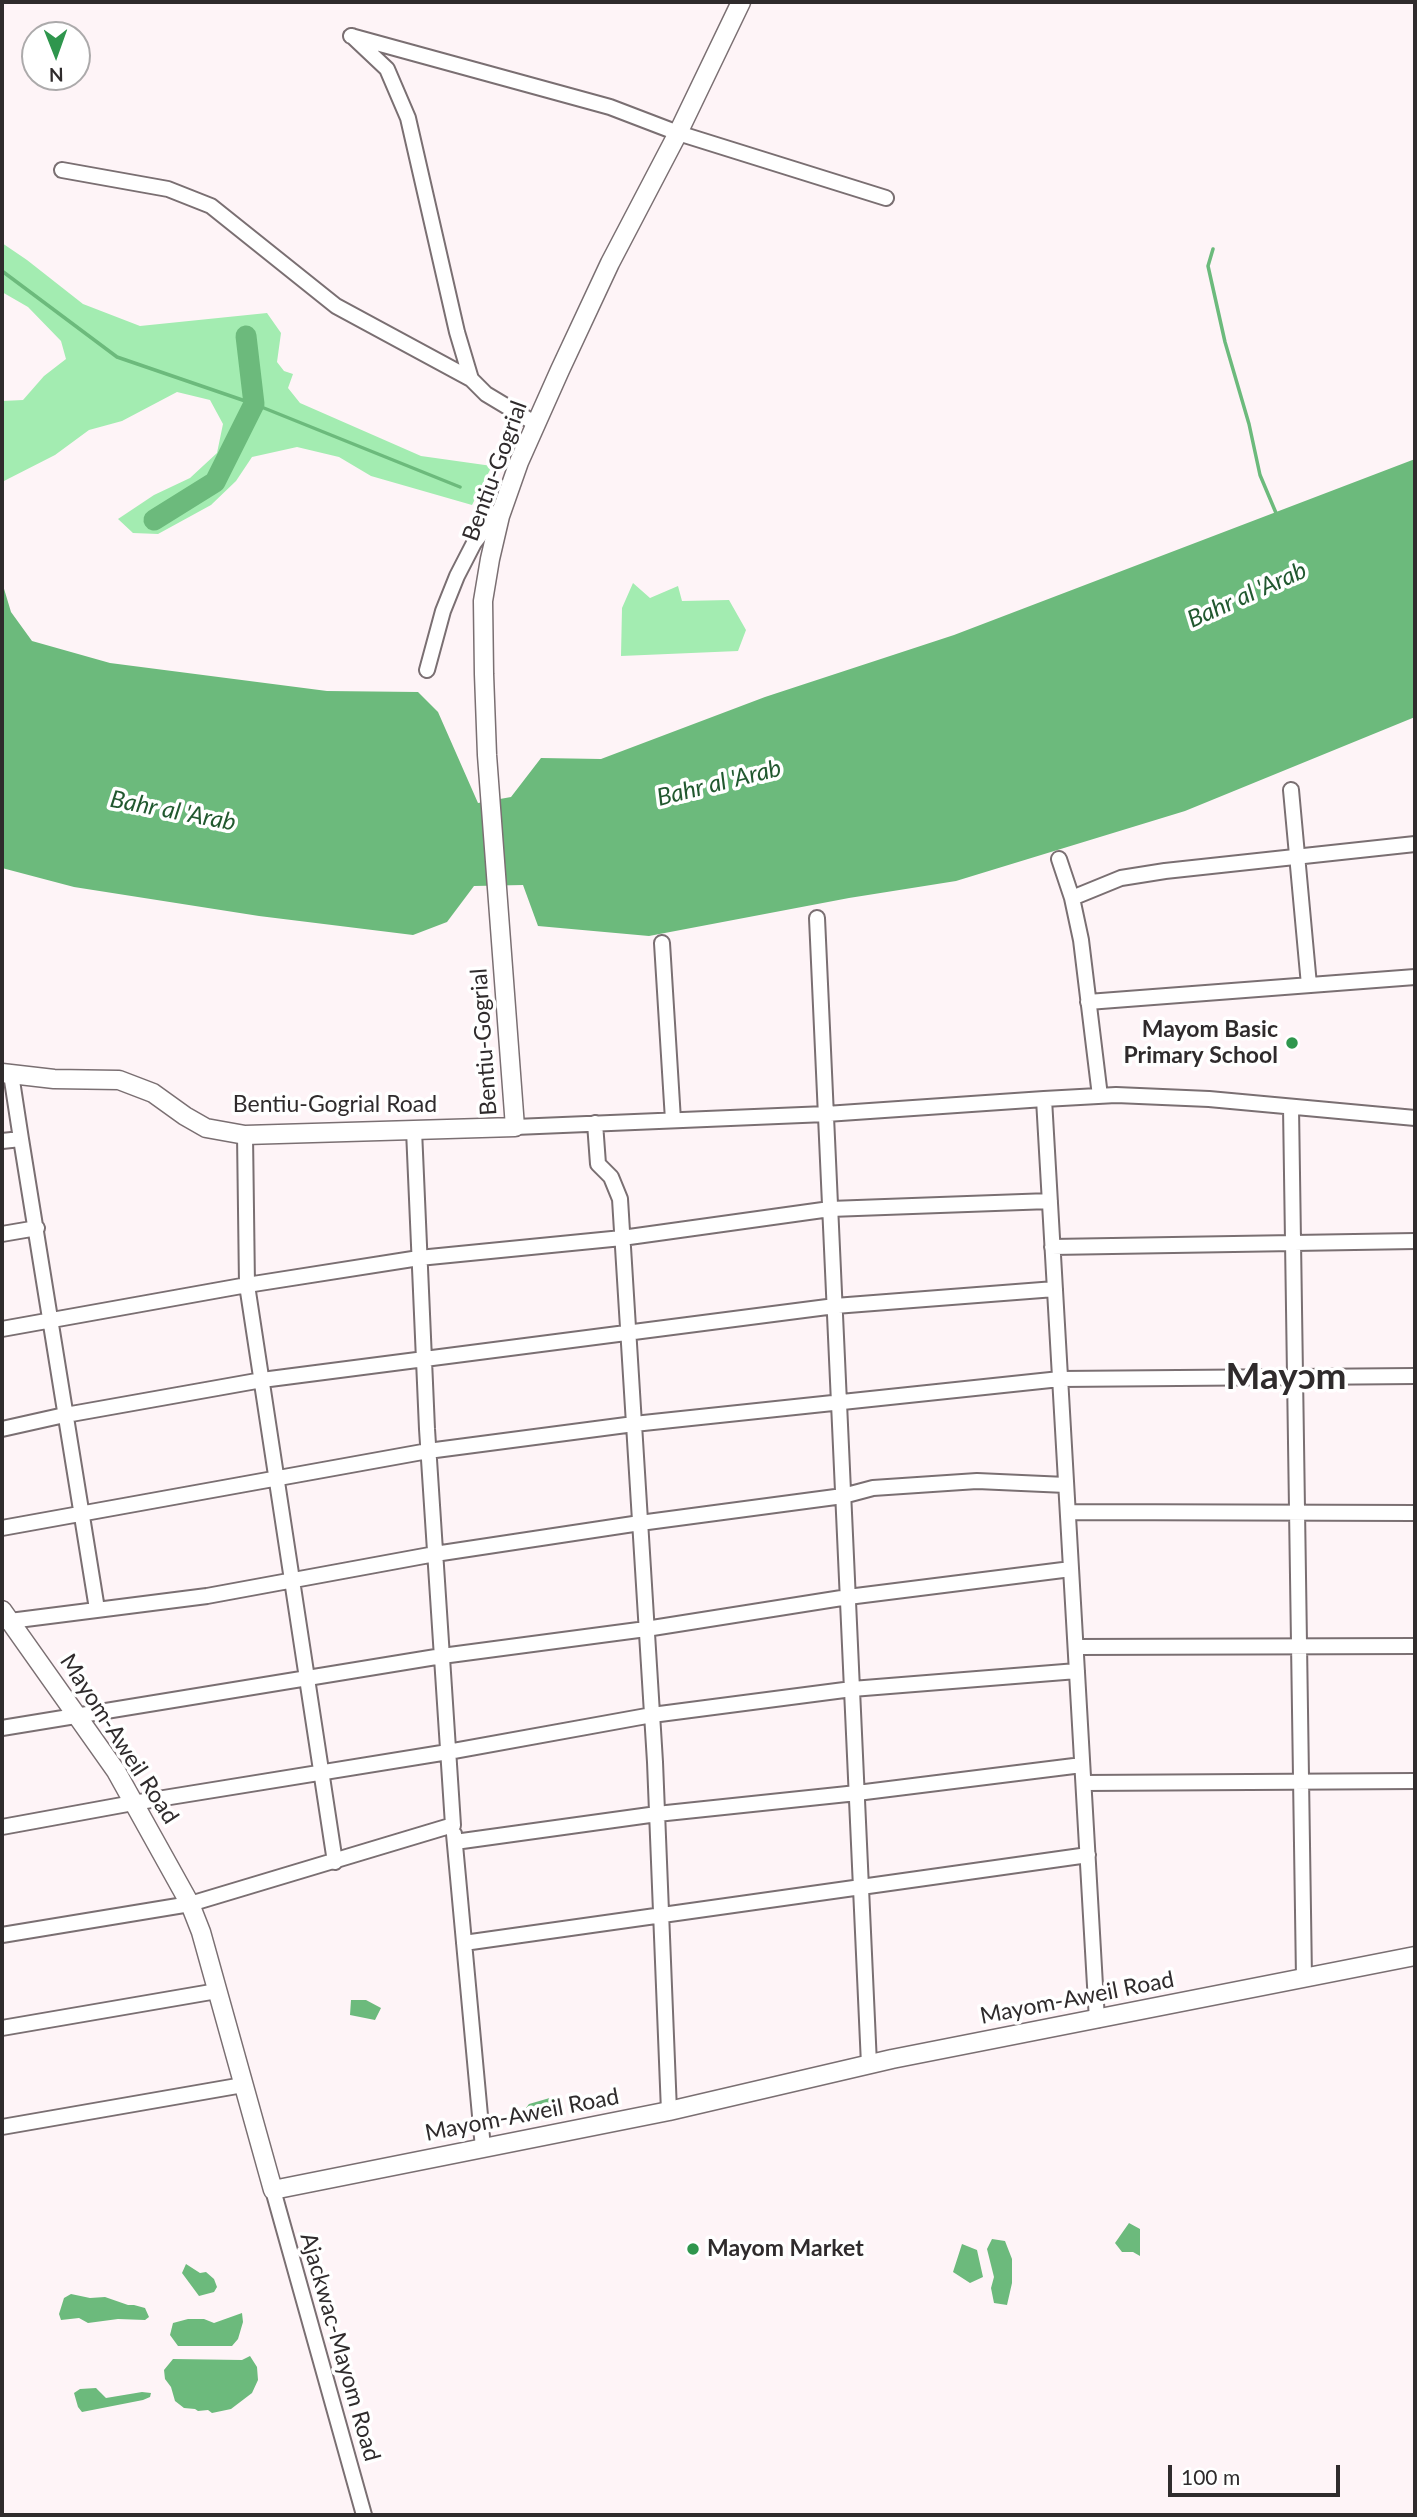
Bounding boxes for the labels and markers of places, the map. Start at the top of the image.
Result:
place label: Mayom Basic Primary School [1124,1016,1278,1070]
marker: Mayom Basic Primary School [1284,1035,1300,1051]
place label: Mayom Market [707,2235,864,2263]
marker: Mayom Market [685,2241,701,2257]

